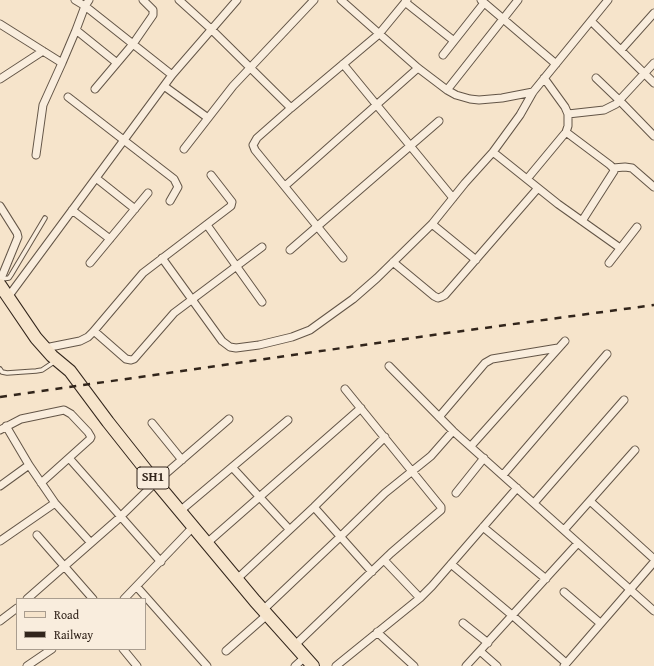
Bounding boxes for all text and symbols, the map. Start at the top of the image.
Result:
road number: SH1 [137,467,169,489]
legend [16,598,146,650]
text: Road [54,606,79,623]
text: Railway [54,626,93,643]

